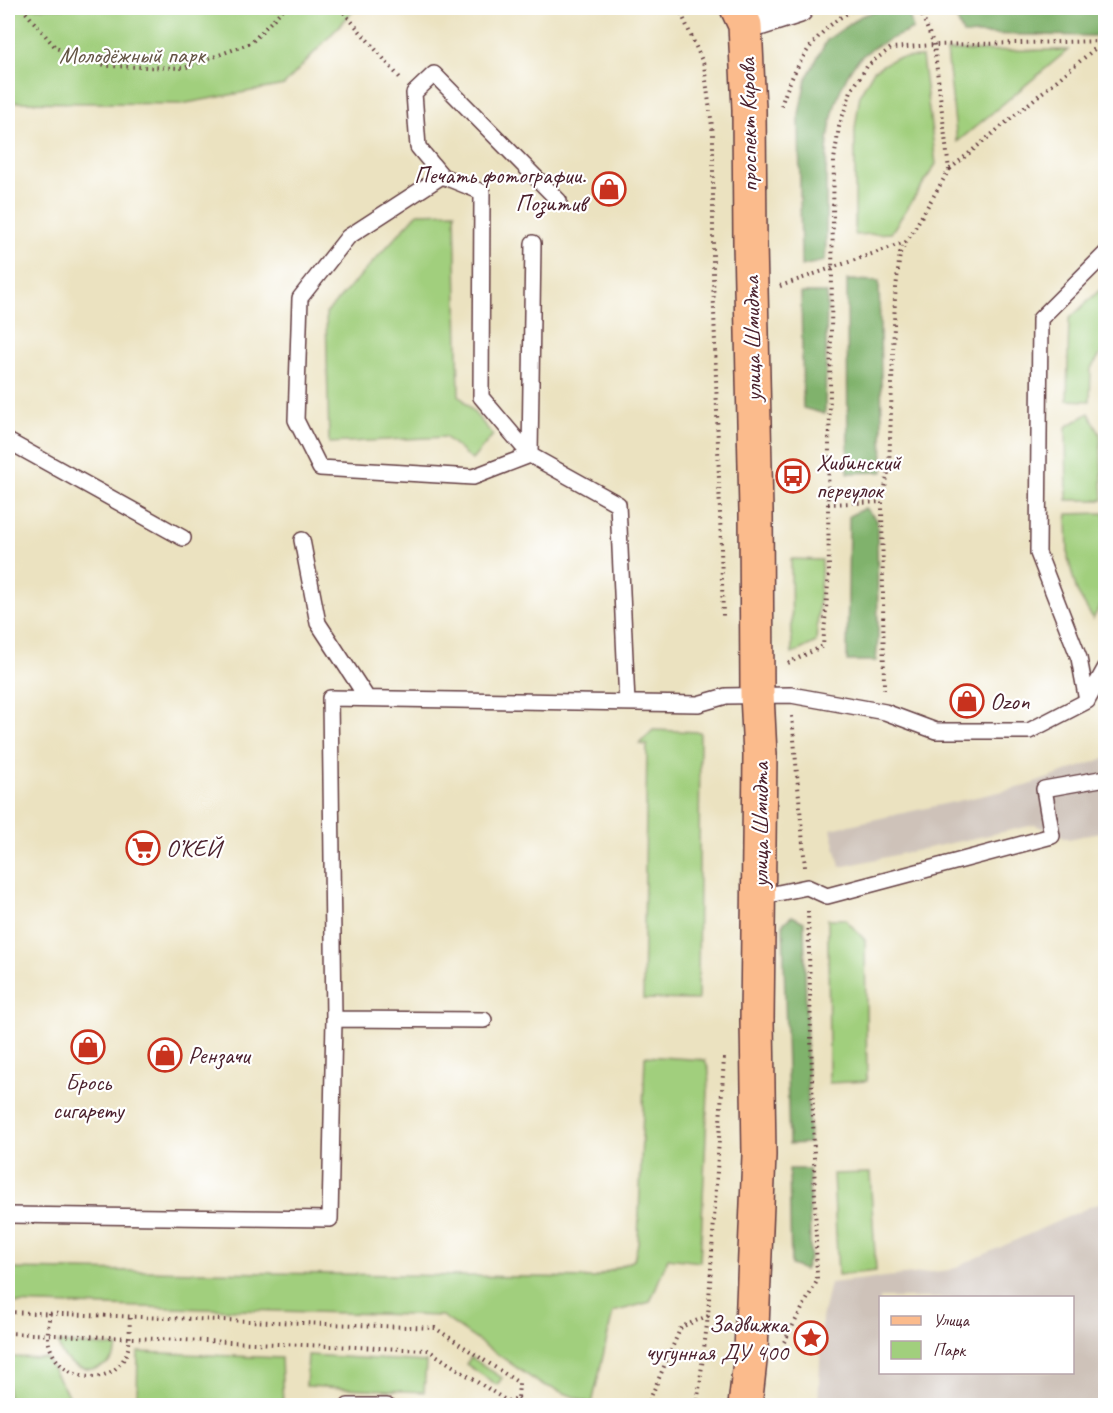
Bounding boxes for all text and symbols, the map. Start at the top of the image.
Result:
park label: Молодёжный парк [59,40,207,70]
street label: проспект Кирова [732,56,764,192]
place label: Печать фотографии. Позитив [414,160,591,219]
shop icon: Печать фотографии. Позитив [591,171,627,207]
street label: улица Шмидта [736,275,768,404]
place label: Хибинский переулок [816,447,903,505]
bus stop icon: Хибинский переулок [775,458,811,494]
shop icon: Ozon [949,683,985,719]
place label: Ozon [990,686,1030,716]
street label: улица Шмидта [745,761,775,890]
supermarket icon: О’КЕЙ [125,830,161,866]
place label: О’КЕЙ [166,833,225,863]
shop icon: Брось сигарету [70,1029,106,1065]
shop icon: Рензачи [147,1037,183,1073]
place label: Рензачи [188,1040,252,1070]
place label: Брось сигарету [53,1067,125,1125]
legend [879,1296,1074,1374]
place label: Задвижка чугунная ДУ 400 [646,1309,790,1367]
text: Улица [933,1309,970,1331]
place icon: Задвижка чугунная ДУ 400 [793,1320,829,1356]
text: Парк [933,1339,967,1361]

